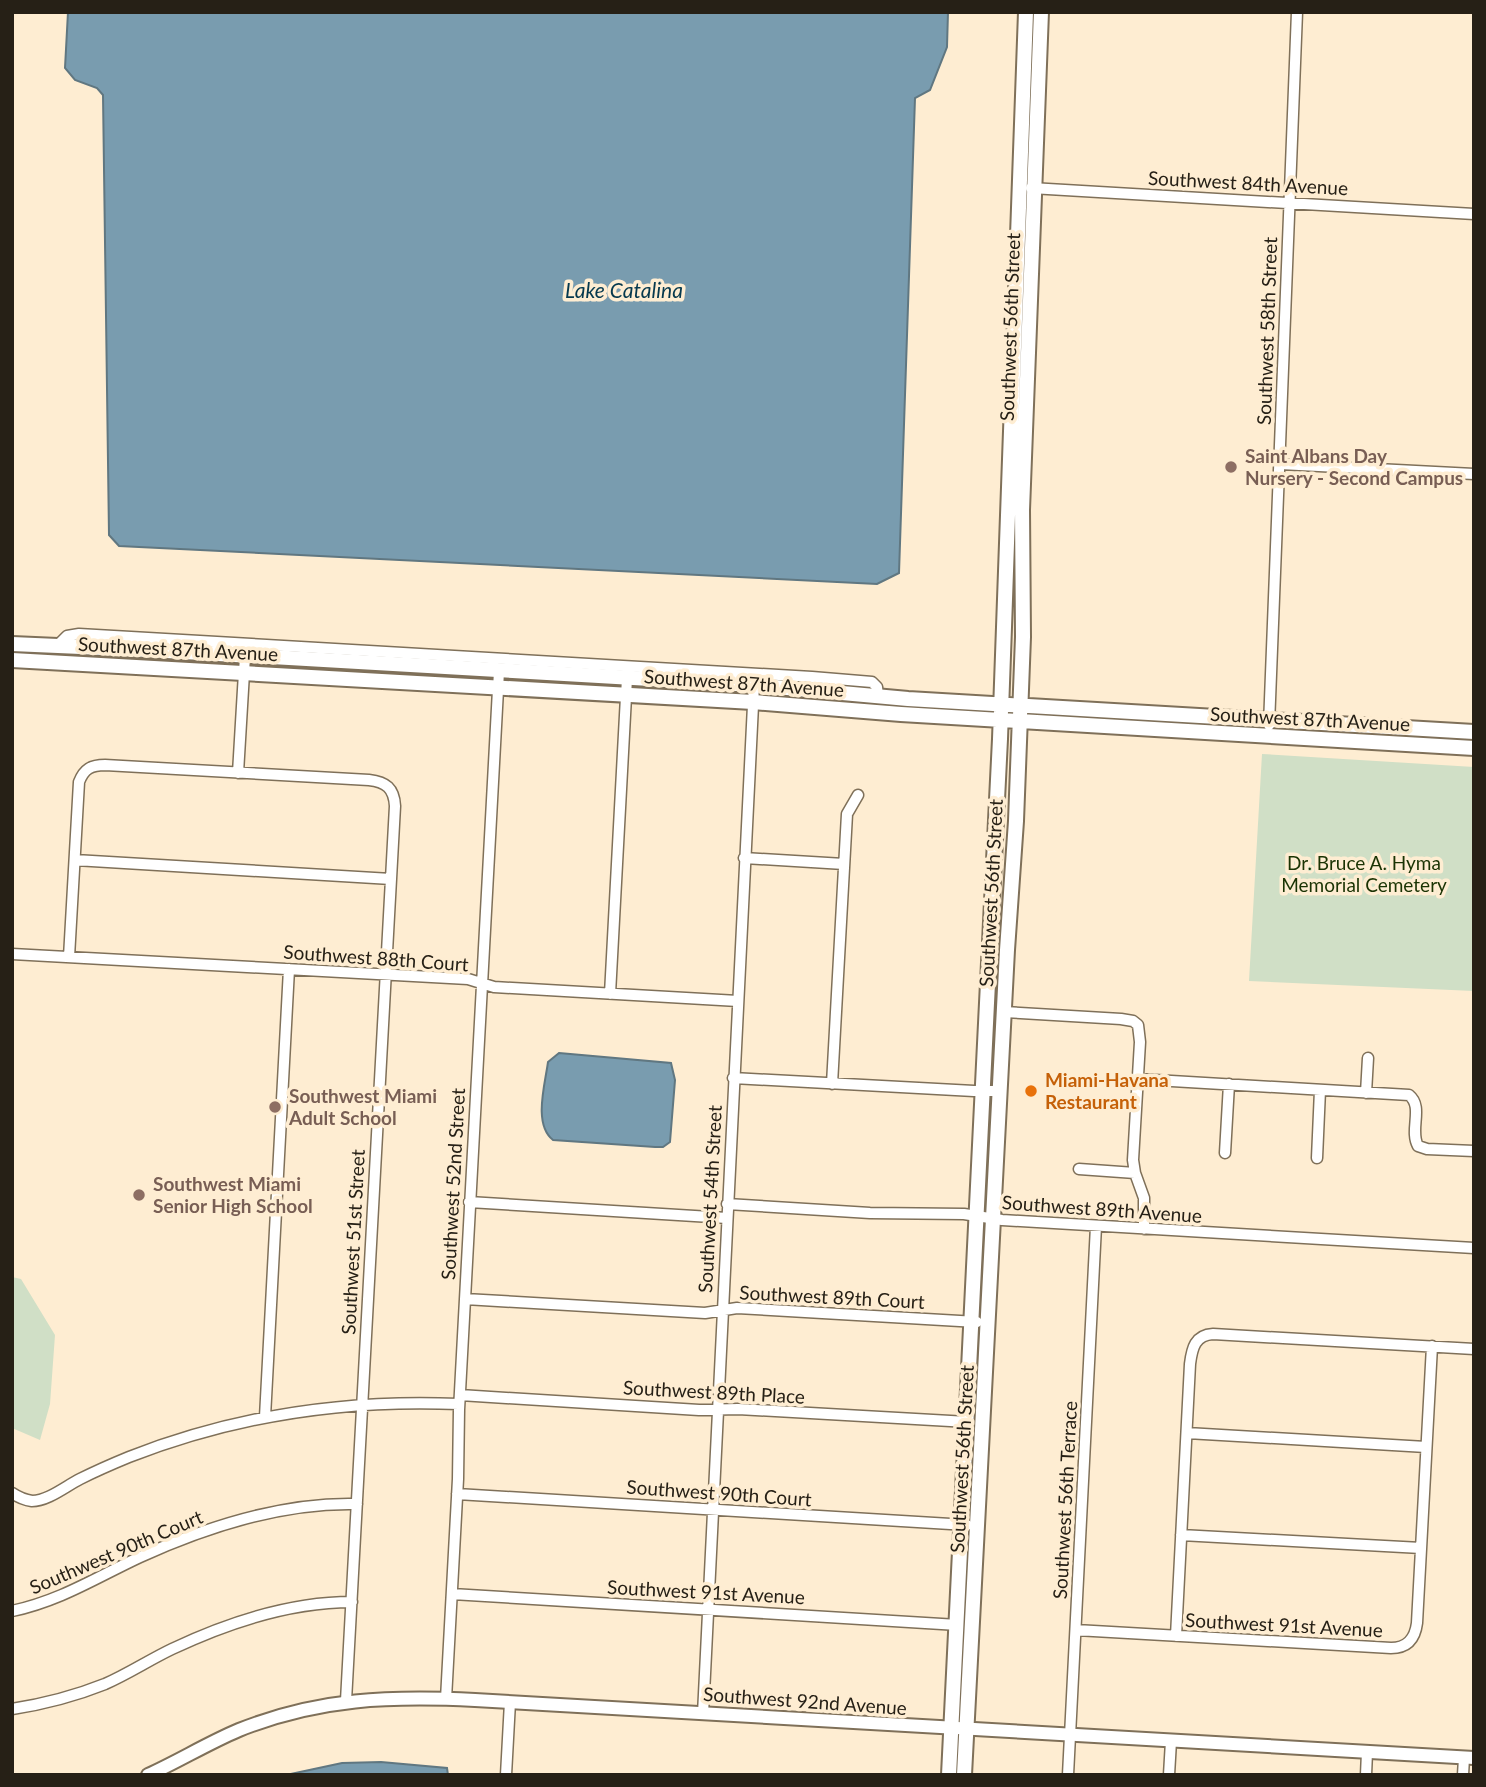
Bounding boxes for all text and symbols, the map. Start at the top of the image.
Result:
street label: Southwest 84th Avenue [1147,166,1349,199]
street label: Southwest 56th Street [995,232,1024,421]
street label: Southwest 58th Street [1252,236,1281,425]
water label: Lake Catalina [565,277,683,302]
place label: Saint Albans Day Nursery - Second Campus [1245,444,1463,489]
marker: Saint Albans Day Nursery - Second Campus [1223,459,1239,475]
street label: Southwest 87th Avenue [77,632,279,665]
street label: Southwest 87th Avenue [643,664,845,701]
street label: Southwest 87th Avenue [1209,702,1411,735]
street label: Southwest 56th Street [974,798,1007,987]
park label: Dr. Bruce A. Hyma Memorial Cemetery [1281,851,1447,896]
street label: Southwest 88th Court [283,940,470,975]
place label: Miami-Havana Restaurant [1045,1068,1169,1113]
marker: Miami-Havana Restaurant [1023,1083,1039,1099]
place label: Southwest Miami Adult School [288,1084,437,1129]
street label: Southwest 52nd Street [436,1087,469,1280]
marker: Southwest Miami Adult School [267,1099,283,1115]
street label: Southwest 54th Street [693,1104,726,1293]
street label: Southwest 51st Street [336,1148,369,1335]
place label: Southwest Miami Senior High School [153,1172,313,1217]
marker: Southwest Miami Senior High School [131,1187,147,1203]
street label: Southwest 89th Avenue [1001,1190,1203,1227]
street label: Southwest 89th Court [739,1280,925,1313]
street label: Southwest 56th Street [945,1364,978,1553]
street label: Southwest 89th Place [622,1375,806,1408]
street label: Southwest 56th Terrace [1048,1400,1081,1600]
street label: Southwest 90th Court [626,1475,813,1510]
street label: Southwest 90th Court [26,1505,206,1598]
street label: Southwest 91st Avenue [607,1575,805,1608]
street label: Southwest 91st Avenue [1185,1608,1383,1641]
street label: Southwest 92nd Avenue [702,1682,908,1719]

